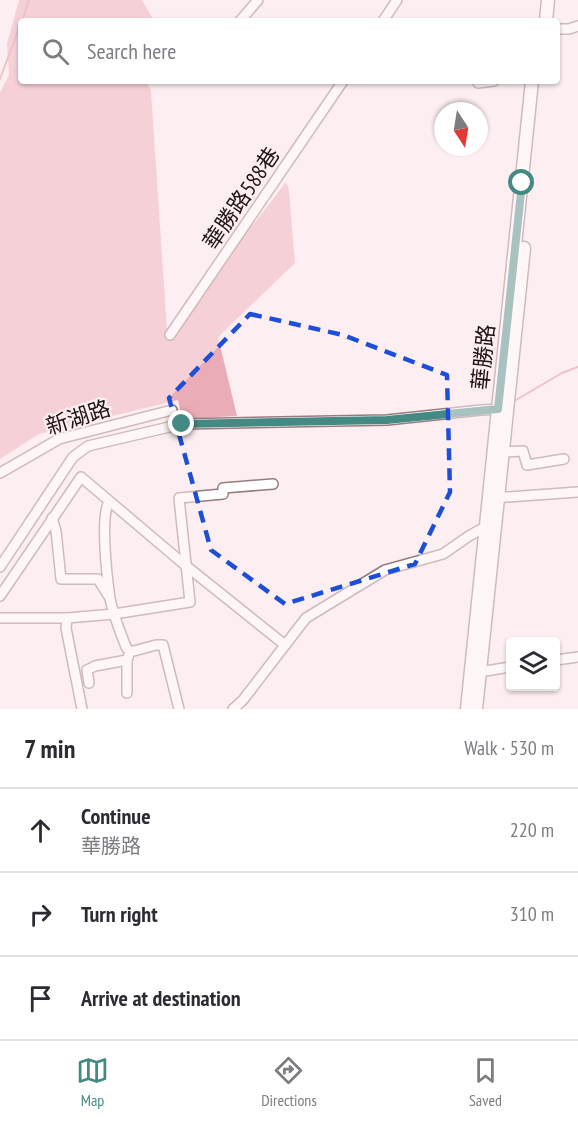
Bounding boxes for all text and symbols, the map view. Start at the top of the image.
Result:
search box [18,18,560,84]
icon: search [39,35,72,68]
text: Search here [87,37,176,65]
north arrow [434,102,488,156]
street label: 華勝路588巷 [196,141,286,255]
route start [508,169,534,195]
street label: 華勝路 [466,323,500,391]
street label: 新湖路 [42,393,114,441]
route end [168,410,194,436]
map controls [506,637,560,691]
button: layers [506,637,560,691]
text: 7 min [24,732,75,765]
text: Walk · 530 m [464,735,554,761]
text: Continue [81,802,151,830]
icon: ahead [24,814,57,847]
text: 220 m [510,817,554,843]
text: 華勝路 [81,833,141,859]
icon: right [24,898,57,931]
text: Turn right [81,900,158,928]
text: 310 m [510,901,554,927]
icon: arrive [24,982,57,1015]
text: Arrive at destination [81,984,241,1012]
tab: Map [76,1054,109,1110]
tab: Directions [261,1054,317,1110]
tab: Saved [469,1054,502,1110]

